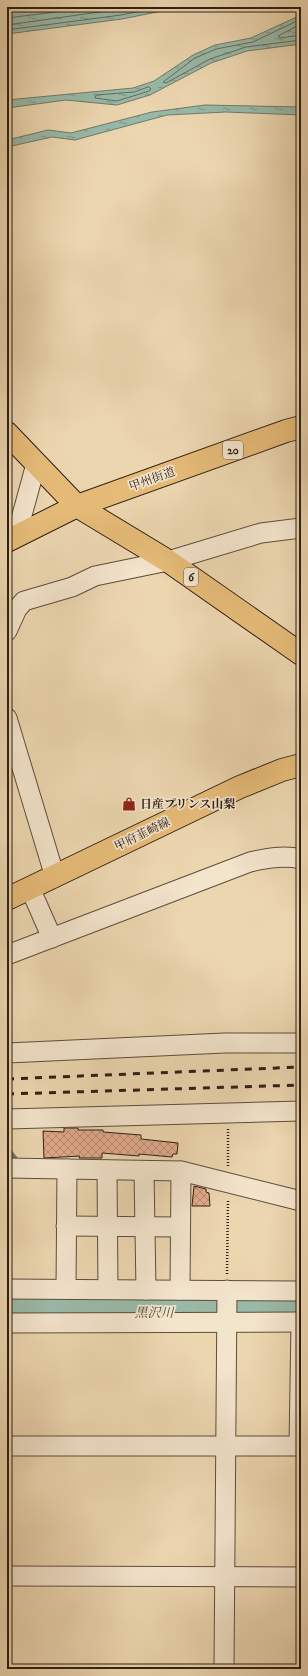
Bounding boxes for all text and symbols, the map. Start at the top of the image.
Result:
road number: 20 [223,441,243,459]
street label: 甲州街道 [127,464,177,495]
road number: 6 [184,568,198,586]
shop icon: 日産プリンス山梨 [121,796,137,812]
place label: 日産プリンス山梨 [140,797,235,812]
street label: 甲府韮崎線 [112,815,172,854]
water label: 黒沢川 [134,1305,175,1321]

